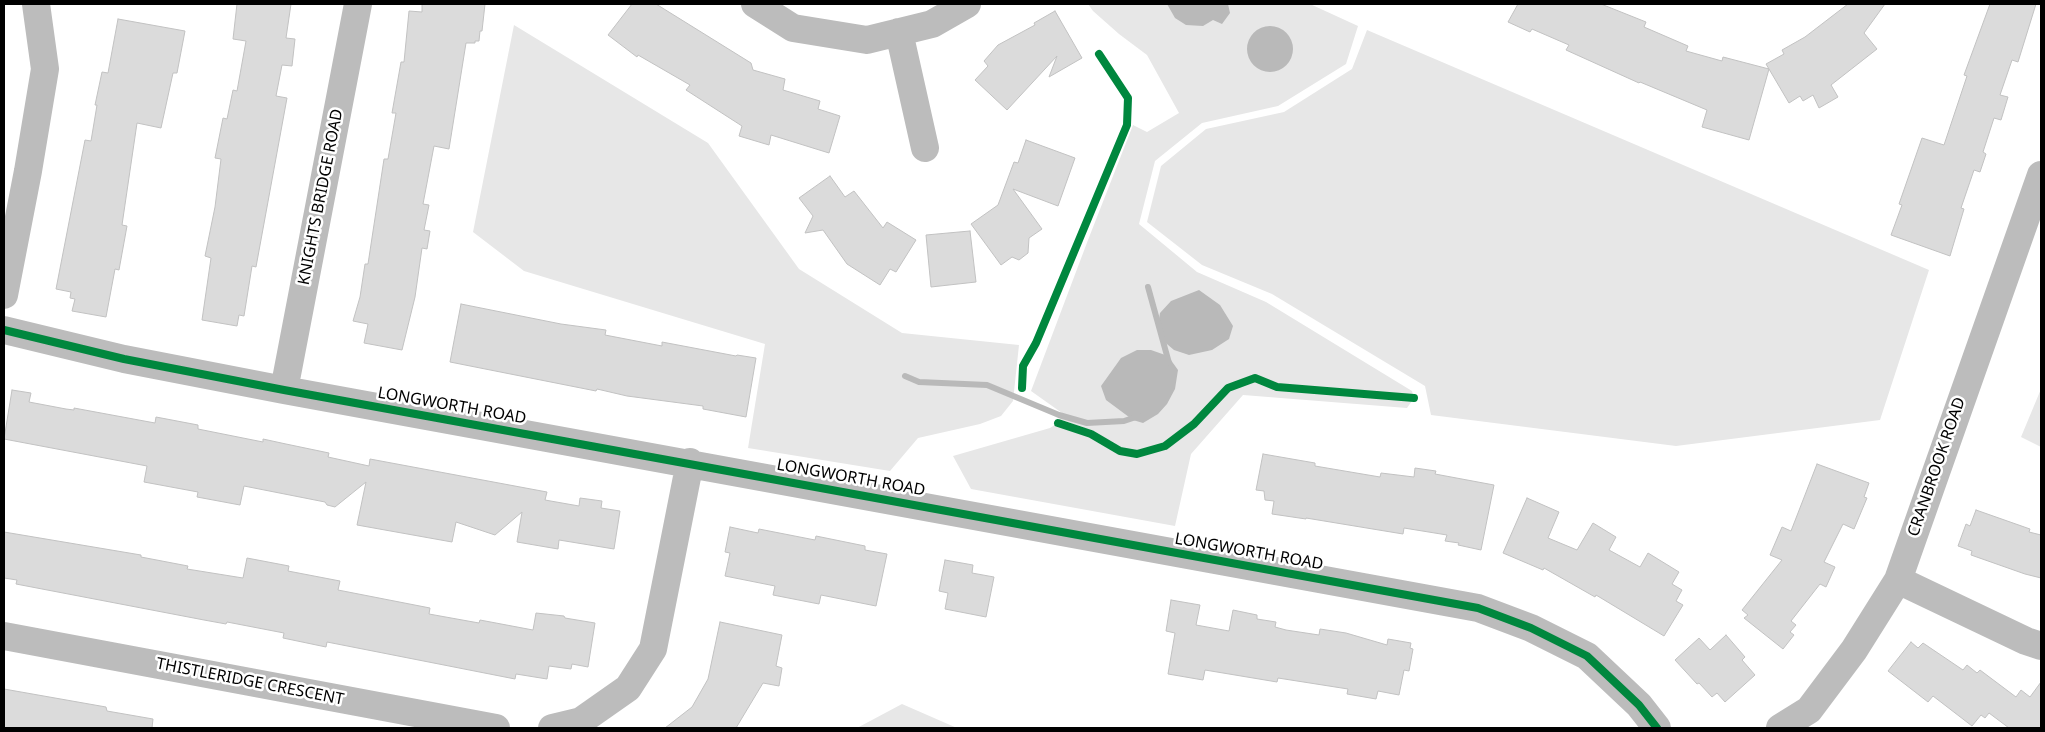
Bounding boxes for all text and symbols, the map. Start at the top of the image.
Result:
street label: KNIGHTS BRIDGE ROAD [294,107,348,287]
street label: LONGWORTH ROAD [376,383,528,429]
street label: CRANBROOK ROAD [1904,395,1970,539]
street label: LONGWORTH ROAD [775,455,927,501]
street label: LONGWORTH ROAD [1173,529,1325,575]
street label: THISTLERIDGE CRESCENT [155,654,345,710]

